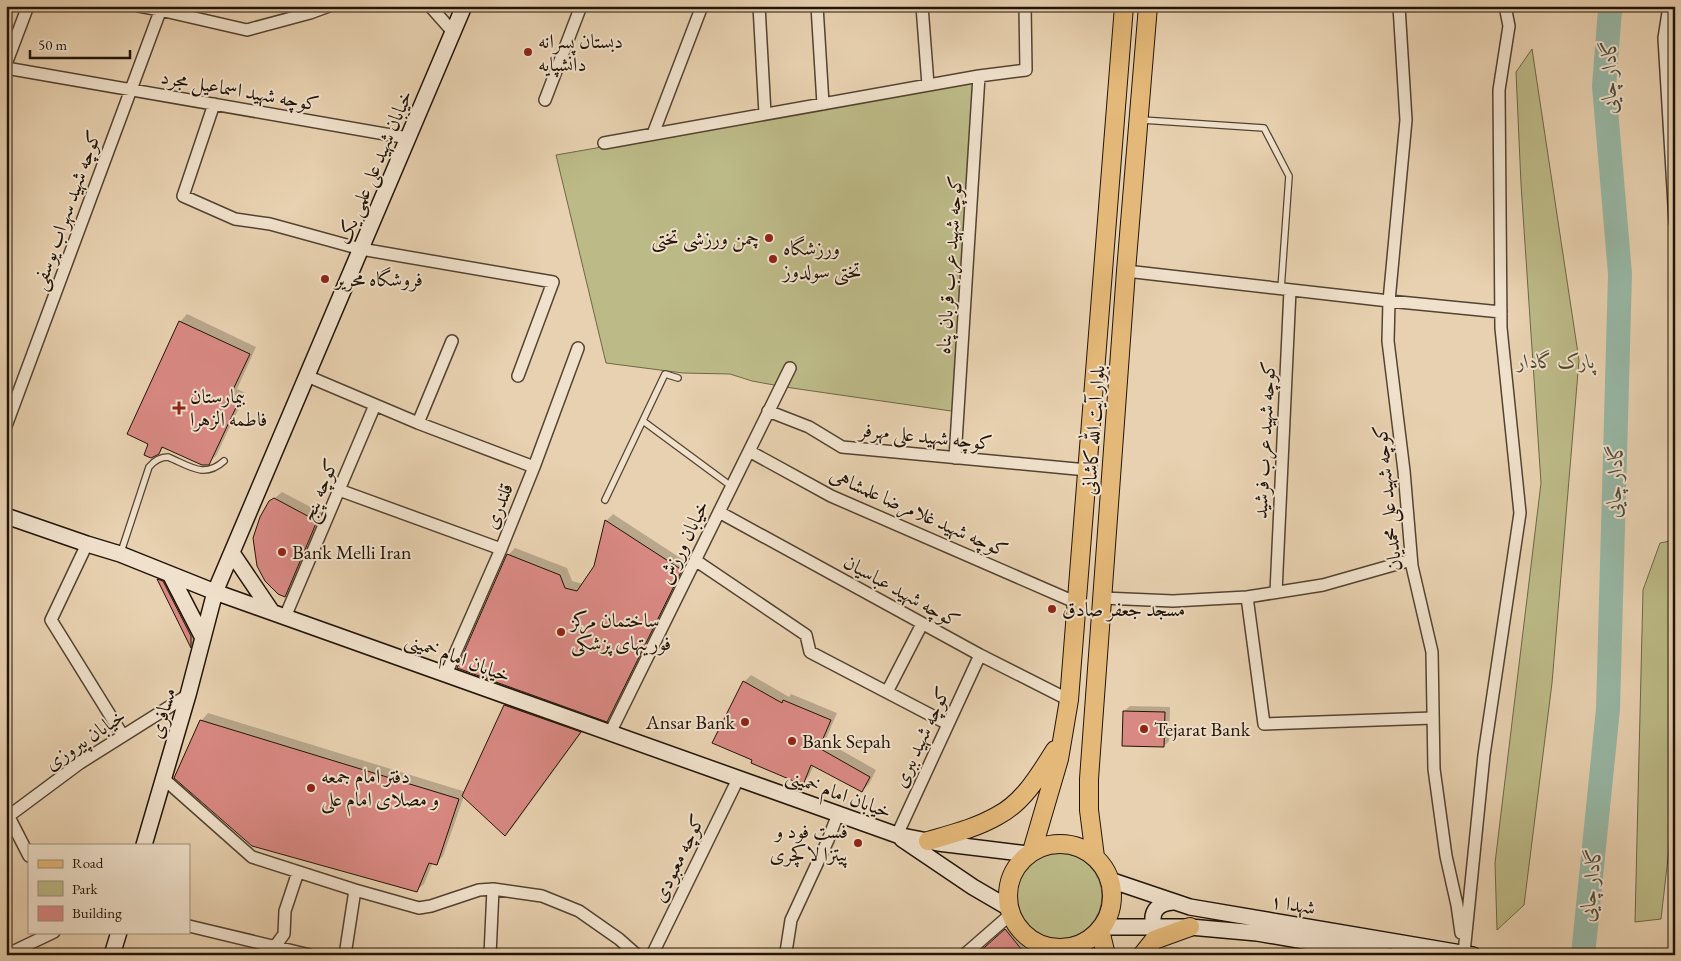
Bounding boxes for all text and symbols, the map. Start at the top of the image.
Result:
scale bar [30,28,130,60]
place label: دبستان پسرانه دانشپایه [538,28,623,78]
text: 50 m [38,35,67,54]
water label: گادار چایی [1595,38,1623,114]
marker: دبستان پسرانه دانشپایه [522,46,534,58]
street label: کوچه شهید اسماعیل مجرد [158,63,321,119]
street label: خیابان شهید علی علمی یک [330,86,420,249]
street label: کوچه شهید سهراب یوسفی [25,127,109,294]
street label: کوچه شهید عرب قربان پناه [930,175,969,355]
place label: چمن ورزشی تختی [651,225,759,253]
marker: چمن ورزشی تختی [763,232,775,244]
place label: ورزشگاه تختی سولدوز [781,235,861,286]
marker: ورزشگاه تختی سولدوز [767,253,779,265]
place label: فروشگاه محریر [333,266,423,292]
marker: فروشگاه محریر [319,273,331,285]
park label: پارک گادار [1515,348,1597,376]
street label: کوچه شهید عرب فرشید [1247,360,1282,520]
street label: بلوار آیت الله کاشانی [1073,364,1111,496]
place label: بیمارستان فاطمه الزهرا [190,383,267,432]
marker: بیمارستان فاطمه الزهرا [172,401,186,415]
street label: کوچه شهید علی مهرفر [856,416,994,458]
street label: کوچه شهید علی محمدیان [1366,423,1410,573]
water label: گادار چایی [1599,442,1630,518]
street label: کوچه پنج [294,455,348,527]
street label: کوچه شهید غلامرضا علمشاهی [825,461,1012,564]
street label: قلندری [477,479,519,533]
street label: خیابان ورزش [652,496,714,588]
place label: Bank Melli Iran [292,539,412,565]
marker: Bank Melli Iran [276,546,288,558]
street label: کوچه شهید عباسیان [839,548,965,635]
place label: مسجد جعفر صادق [1062,596,1185,622]
marker: مسجد جعفر صادق [1046,603,1058,615]
place label: ساختمان مرکز فوریتهای پزشکی [569,607,671,657]
street label: خیابان امام خمینی [400,626,514,693]
marker: ساختمان مرکز فوریتهای پزشکی [555,626,567,638]
street label: کوچه شهید ببری [886,682,957,792]
street label: مسافری [142,685,182,741]
street label: خیابان پیروزی [39,702,132,777]
place label: Ansar Bank [645,709,736,735]
marker: Ansar Bank [739,716,751,728]
place label: Tejarat Bank [1154,716,1251,742]
marker: Tejarat Bank [1138,723,1150,735]
place label: Bank Sepah [802,728,891,754]
marker: Bank Sepah [786,735,798,747]
street label: خیابان امام خمینی [781,762,895,829]
place label: دفتر امام جمعه و مصلای امام علی [321,763,439,817]
marker: دفتر امام جمعه و مصلای امام علی [305,782,317,794]
street label: کوچه معبودی [646,810,711,907]
place label: فست فود و پیتزا لاکچری [770,818,848,868]
marker: فست فود و پیتزا لاکچری [852,837,864,849]
legend [28,844,190,934]
water label: گادار چایی [1573,845,1608,923]
text: Road [72,853,104,872]
text: Park [72,879,99,898]
street label: شهدا ۱ [1268,888,1318,920]
text: Building [72,903,122,922]

